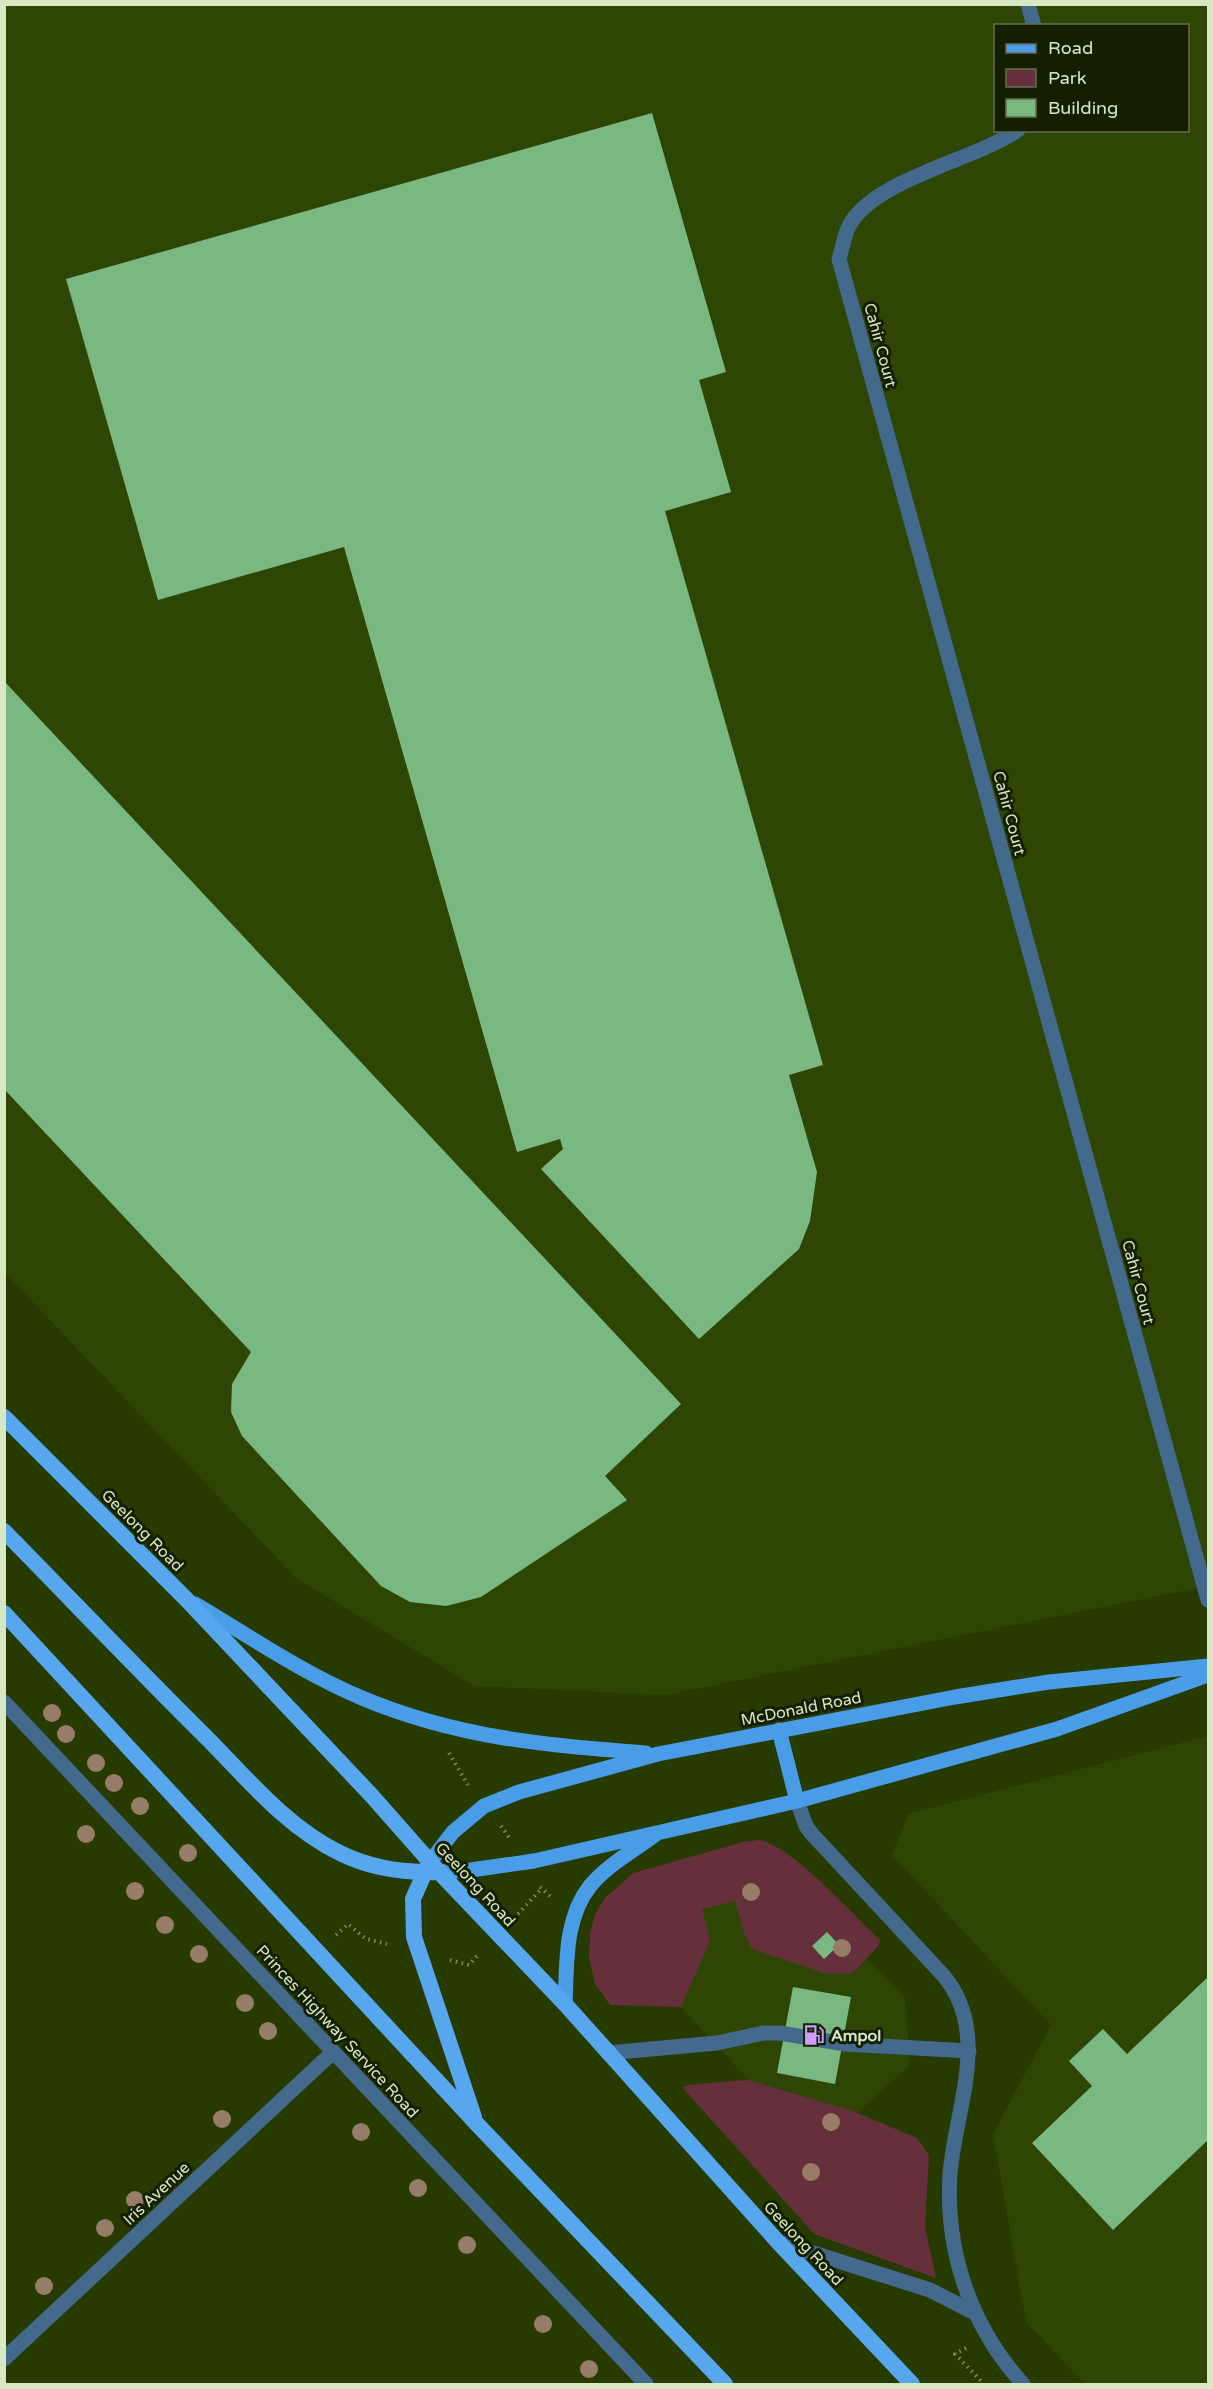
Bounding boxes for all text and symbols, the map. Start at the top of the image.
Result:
legend [994,24,1189,132]
text: Road [1048,37,1093,59]
text: Park [1048,67,1087,89]
text: Building [1048,97,1118,119]
street label: Cahir Court [859,301,901,390]
street label: Cahir Court [988,769,1030,858]
street label: Cahir Court [1117,1238,1159,1327]
street label: Geelong Road [97,1485,188,1576]
street label: McDonald Road [739,1687,863,1730]
street label: Geelong Road [431,1838,519,1931]
street label: Princes Highway Service Road [252,1941,423,2122]
fuel station icon: Ampol [802,2023,826,2047]
place label: Ampol [831,2026,881,2046]
street label: Iris Avenue [119,2158,194,2230]
street label: Geelong Road [759,2197,847,2290]

